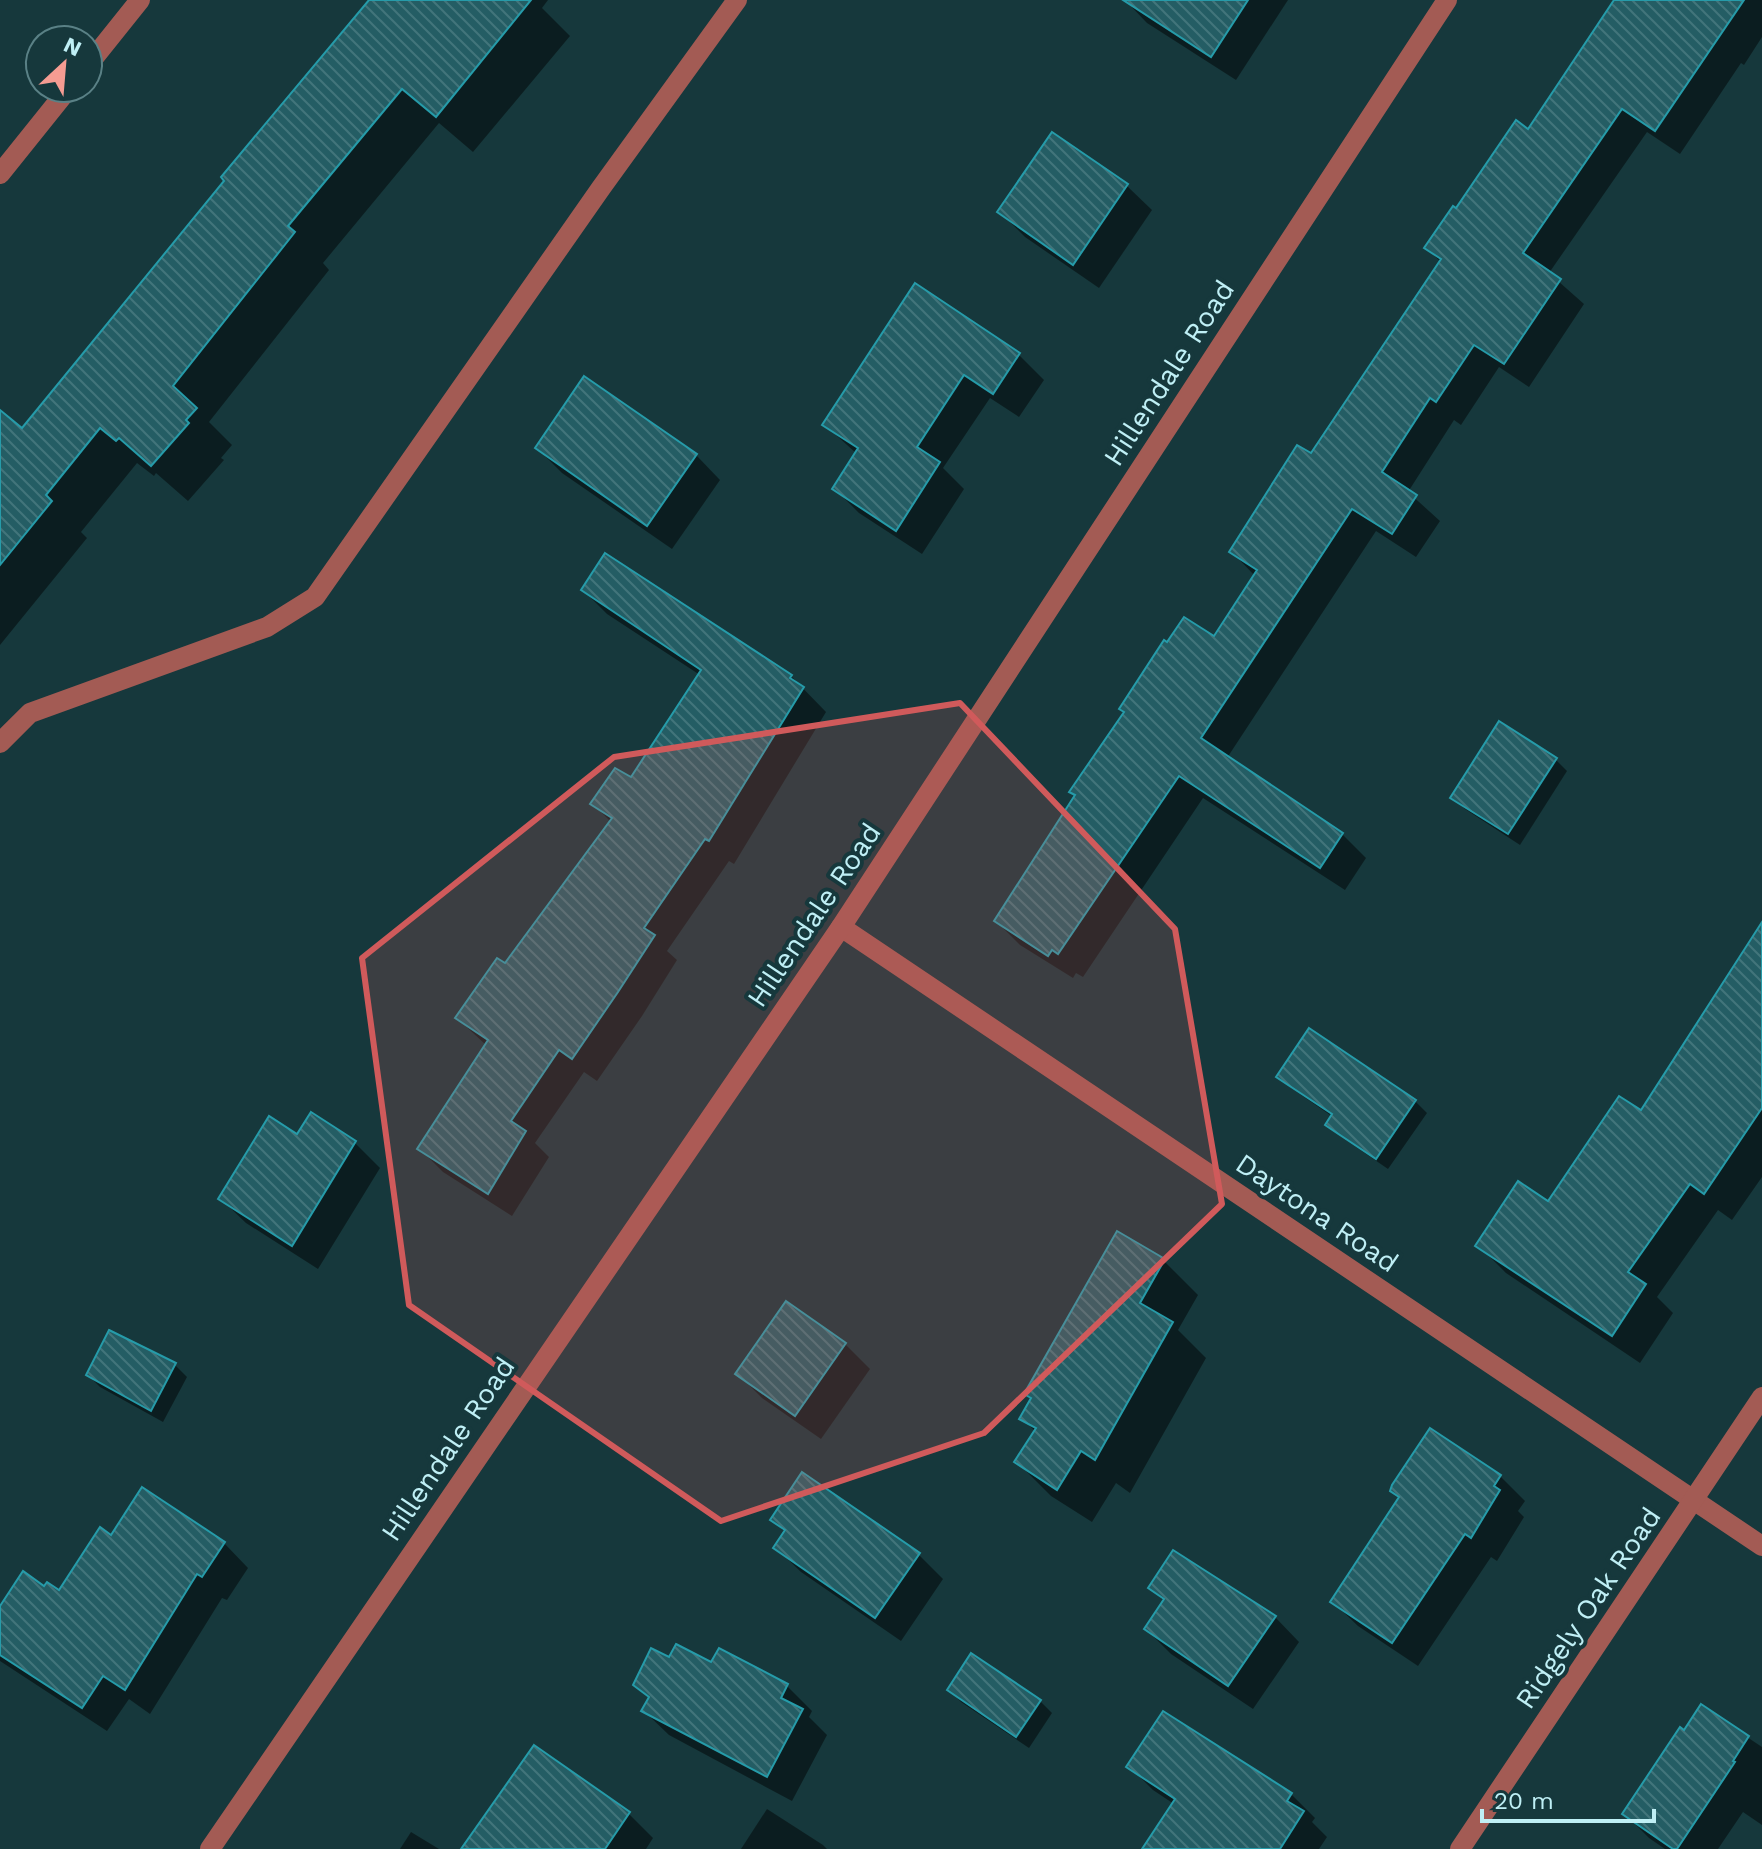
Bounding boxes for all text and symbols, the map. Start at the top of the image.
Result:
north arrow [24,24,104,104]
text: N [60,32,85,61]
street label: Hillendale Road [1097,274,1241,472]
street label: Hillendale Road [740,817,888,1013]
street label: Daytona Road [1230,1147,1404,1279]
street label: Hillendale Road [374,1351,522,1547]
street label: Ridgely Oak Road [1508,1501,1668,1715]
scale bar [1482,1773,1654,1823]
text: 20 m [1494,1787,1554,1815]

